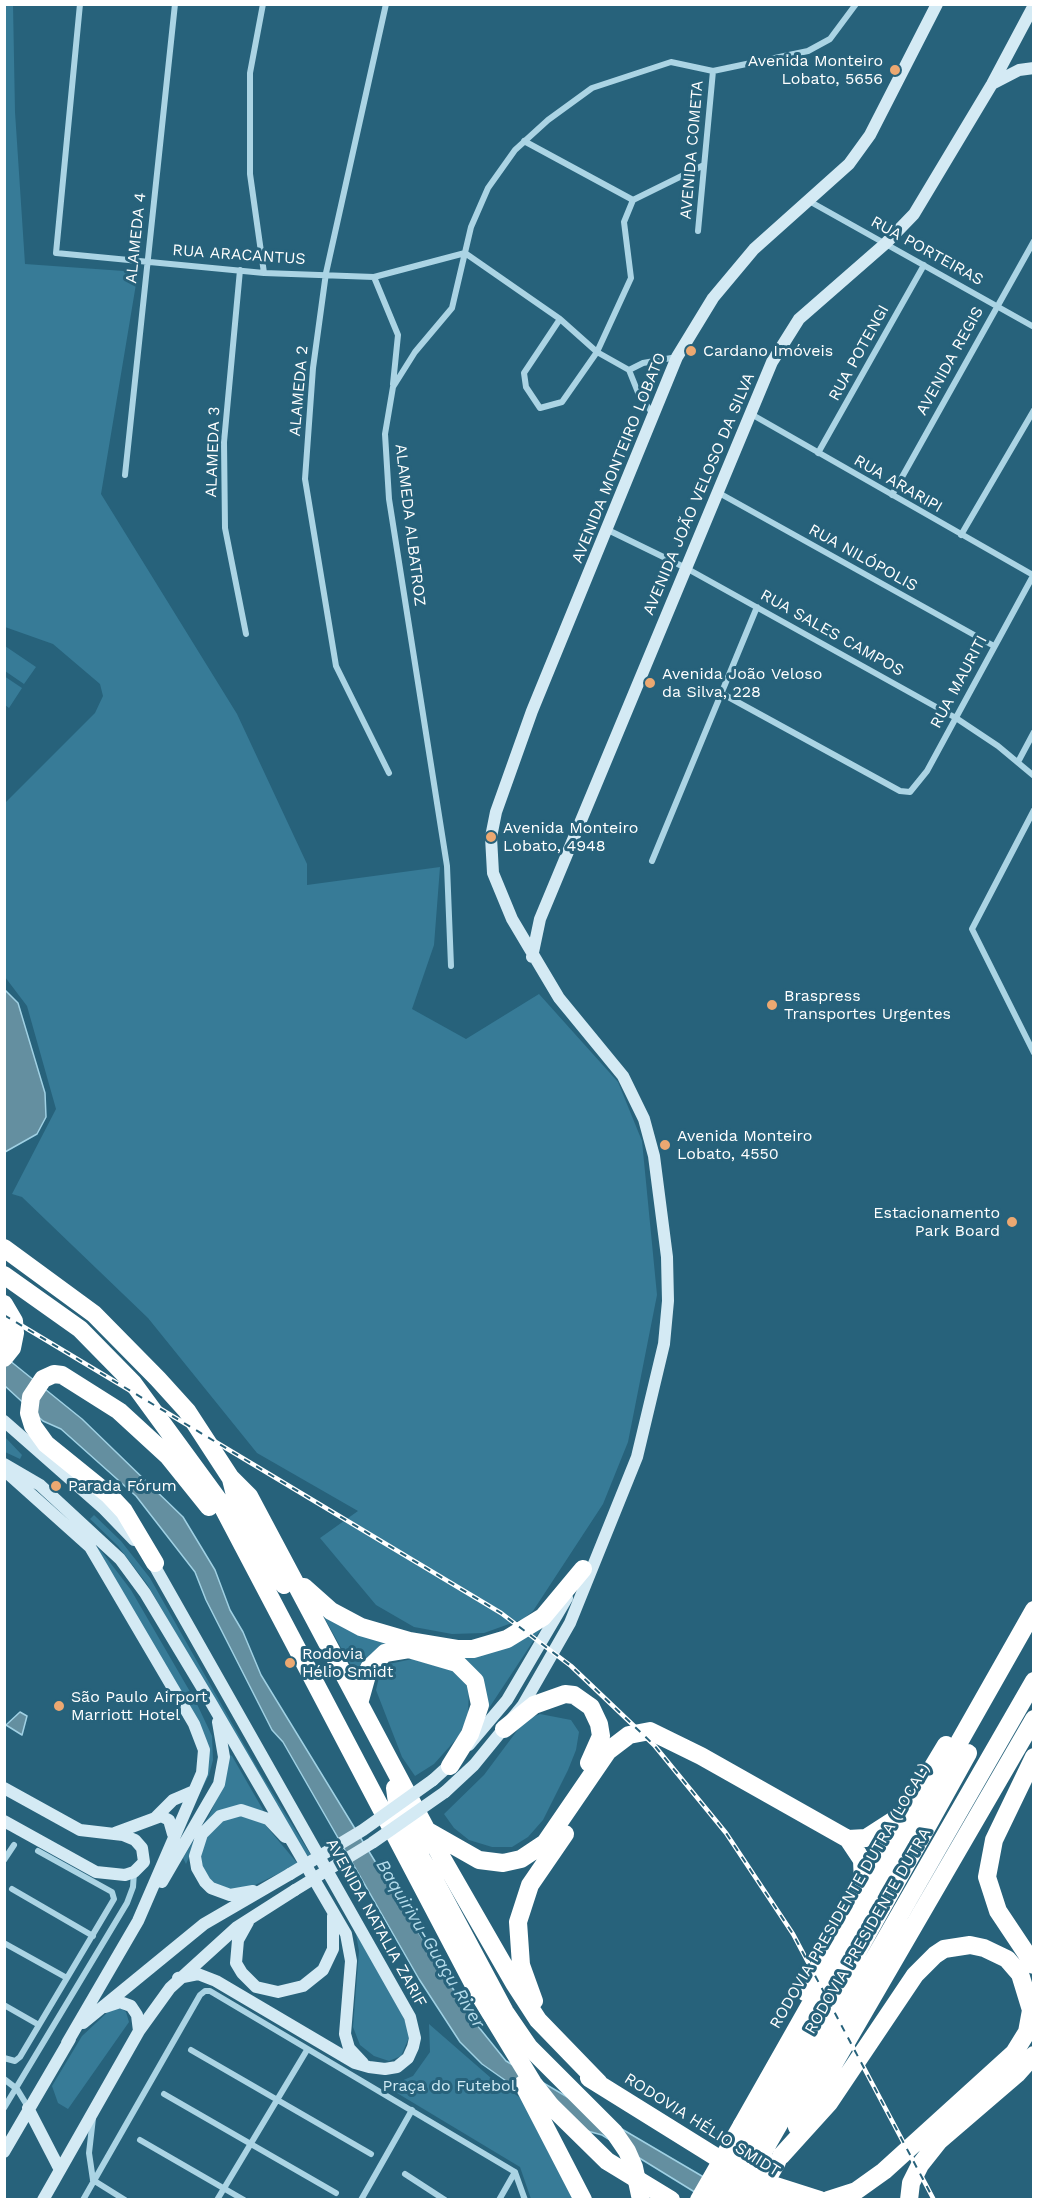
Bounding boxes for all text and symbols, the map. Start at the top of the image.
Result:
place label: Avenida Monteiro Lobato, 5656 [748,51,883,89]
marker: Avenida Monteiro Lobato, 5656 [888,63,902,77]
street label: AVENIDA COMETA [676,80,708,220]
street label: ALAMEDA 4 [122,191,150,285]
street label: RUA PORTEIRAS [867,212,987,290]
street label: RUA ARACANTUS [172,241,306,269]
street label: RUA POTENGI [825,302,893,404]
street label: AVENIDA REGIS [912,303,988,419]
place label: Cardano Imóveis [703,341,833,361]
marker: Cardano Imóveis [684,344,698,358]
street label: ALAMEDA 2 [285,345,313,437]
street label: AVENIDA MONTEIRO LOBATO [568,350,670,566]
street label: AVENIDA JOÃO VELOSO DA SILVA [639,370,759,618]
street label: ALAMEDA 3 [202,406,224,498]
street label: ALAMEDA ALBATROZ [391,443,429,607]
street label: RUA ARARIPI [850,451,946,517]
street label: RUA NILÓPOLIS [805,520,921,596]
street label: RUA SALES CAMPOS [757,586,907,680]
street label: RUA MAURITI [926,632,992,732]
place label: Avenida João Veloso da Silva, 228 [662,664,822,702]
marker: Avenida João Veloso da Silva, 228 [643,676,657,690]
place label: Avenida Monteiro Lobato, 4948 [503,818,638,856]
marker: Avenida Monteiro Lobato, 4948 [484,830,498,844]
place label: Braspress Transportes Urgentes [784,986,951,1024]
marker: Braspress Transportes Urgentes [765,998,779,1012]
place label: Avenida Monteiro Lobato, 4550 [677,1126,812,1164]
marker: Avenida Monteiro Lobato, 4550 [658,1138,672,1152]
place label: Estacionamento Park Board [873,1203,1000,1241]
marker: Estacionamento Park Board [1005,1215,1019,1229]
place label: Parada Fórum [68,1476,177,1496]
marker: Parada Fórum [49,1479,63,1493]
place label: Rodovia Hélio Smidt [302,1644,393,1682]
marker: Rodovia Hélio Smidt [283,1656,297,1670]
place label: São Paulo Airport Marriott Hotel [71,1687,208,1725]
marker: São Paulo Airport Marriott Hotel [52,1699,66,1713]
street label: RODOVIA PRESIDENTE DUTRA (LOCAL) [766,1760,934,2032]
street label: RODOVIA PRESIDENTE DUTRA [801,1824,935,2038]
street label: AVENIDA NATALIA ZARIF [322,1835,430,2011]
water label: Baquirivu-Guaçu River [371,1856,489,2032]
street label: RODOVIA HÉLIO SMIDT [621,2069,783,2181]
park label: Praça do Futebol [382,2076,516,2096]

